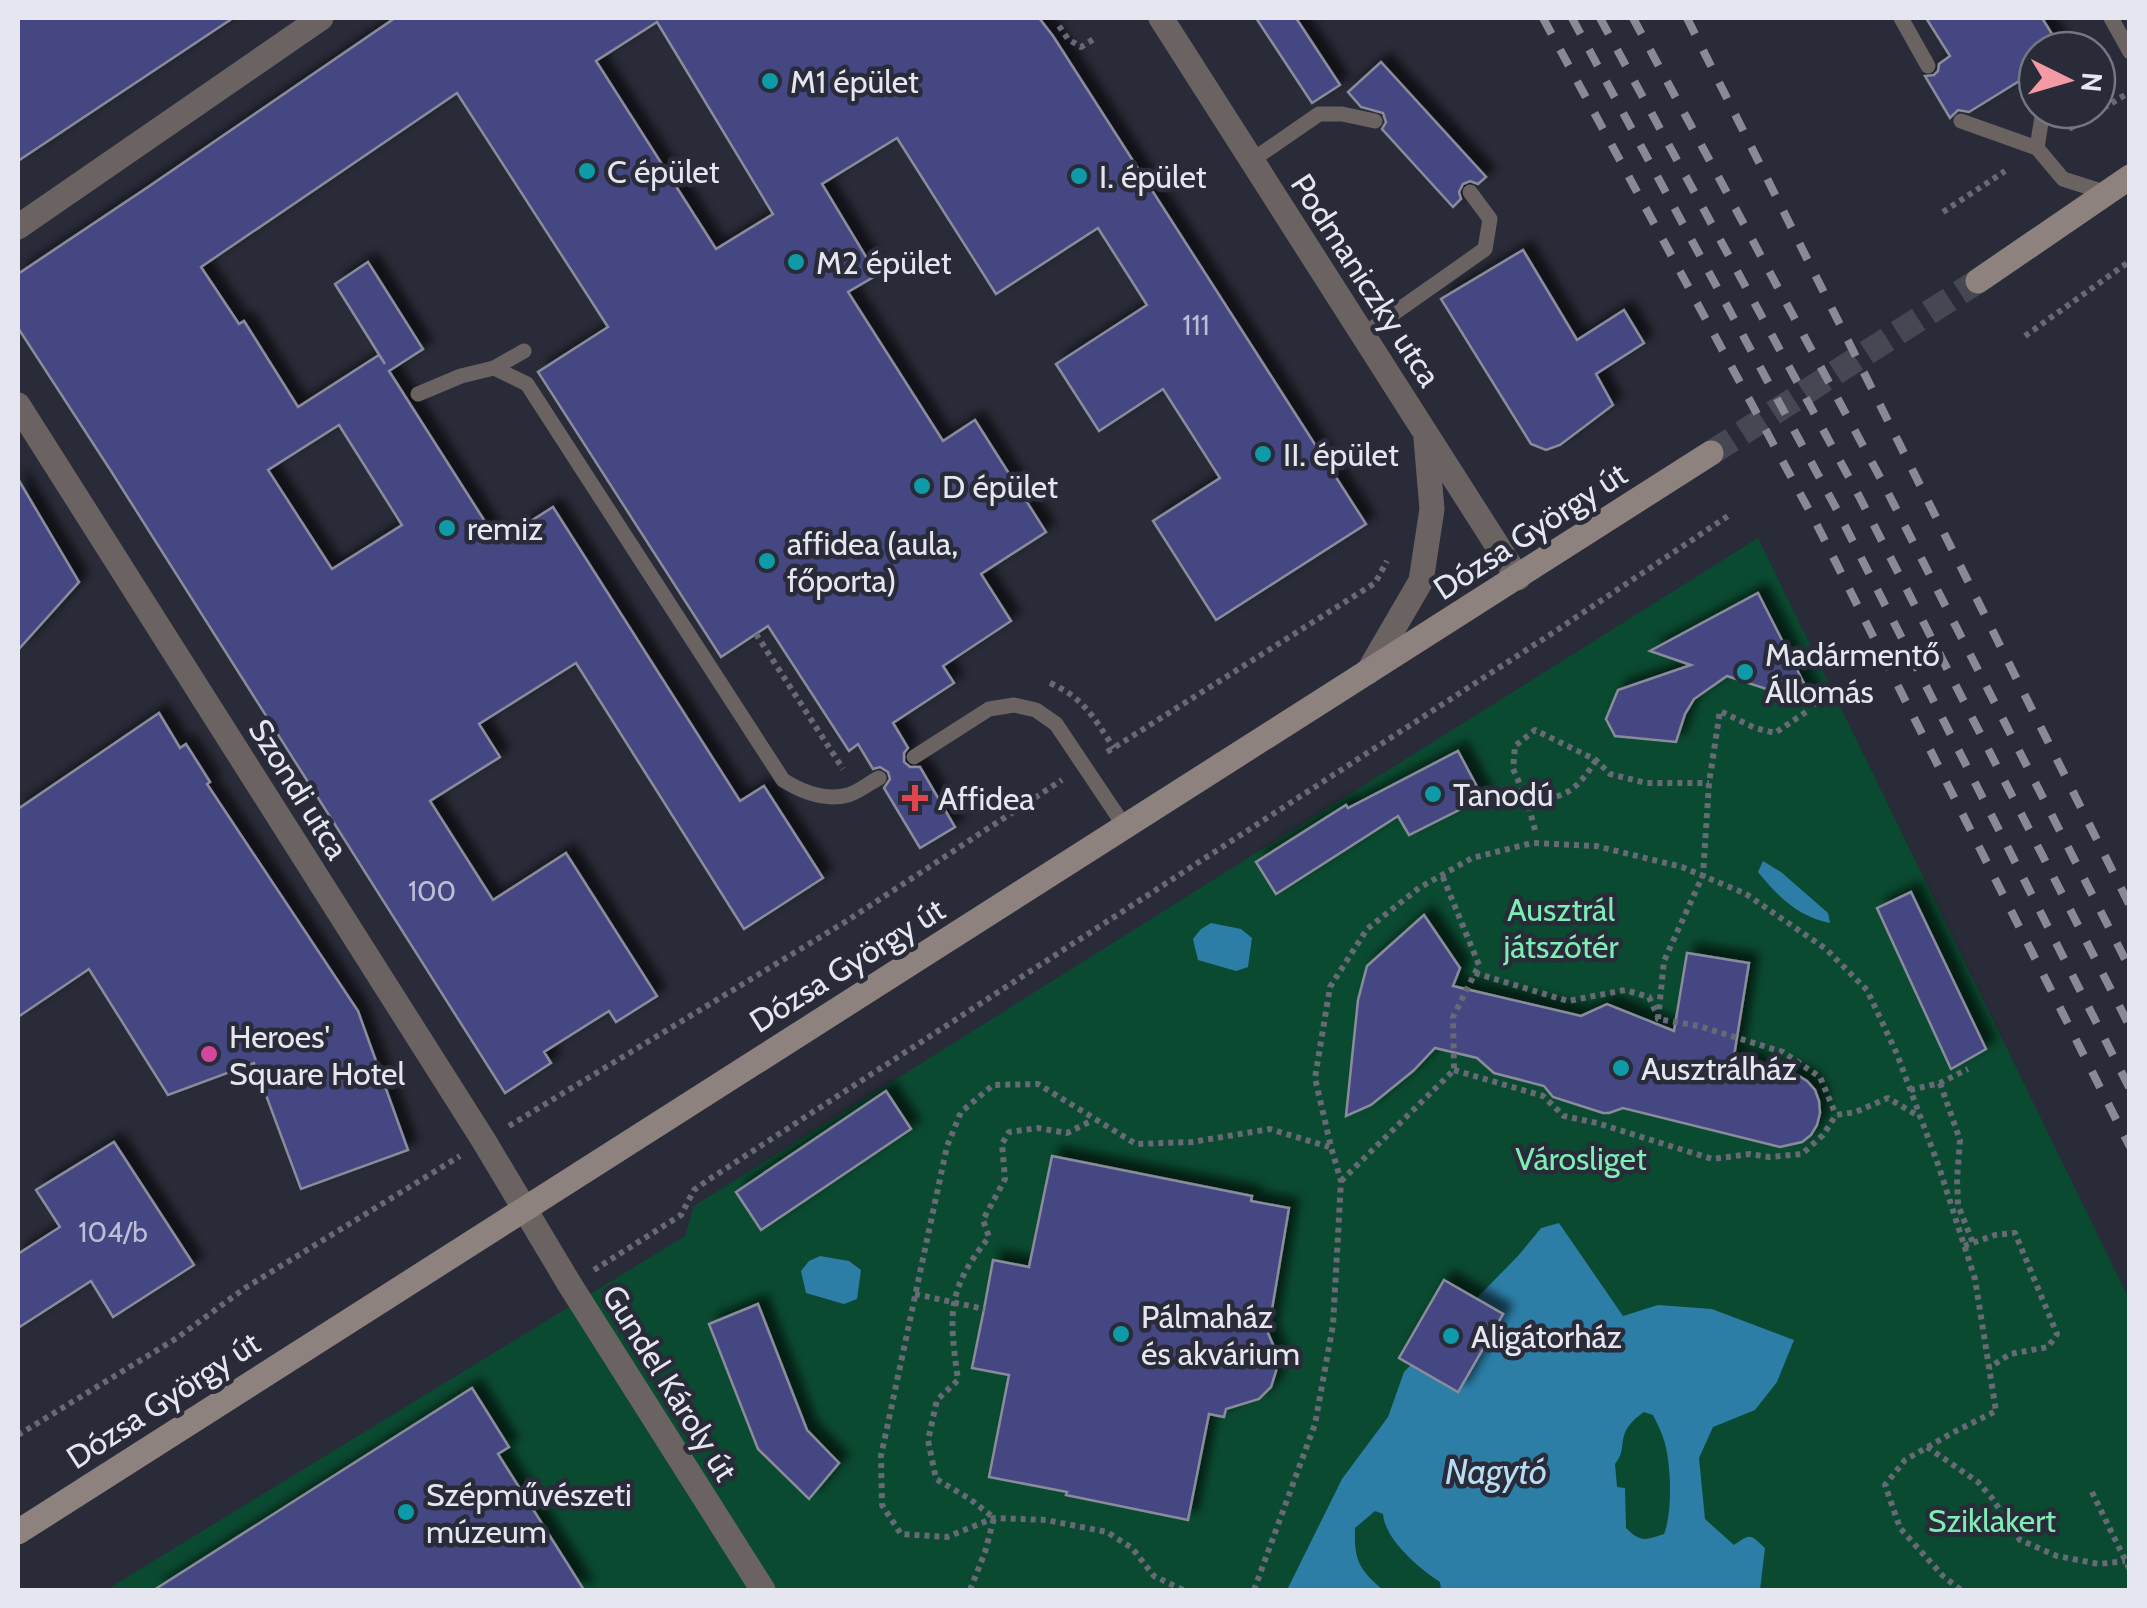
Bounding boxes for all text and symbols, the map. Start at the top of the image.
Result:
north arrow [2017,30,2117,130]
place label: M1 épület [790,62,919,101]
marker: M1 épület [759,70,781,92]
text: N [2074,71,2110,94]
place label: C épület [607,152,720,191]
place label: I. épület [1099,157,1207,196]
marker: C épület [576,160,598,182]
marker: I. épület [1068,165,1090,187]
street label: Podmaniczky utca [1283,166,1450,394]
place label: M2 épület [816,243,952,282]
marker: M2 épület [785,251,807,273]
house number: 111 [1182,308,1210,342]
place label: II. épület [1283,435,1399,474]
marker: II. épület [1252,443,1274,465]
street label: Dózsa György út [1426,454,1634,608]
place label: D épület [942,467,1058,506]
marker: D épület [911,475,933,497]
place label: remiz [467,509,543,548]
marker: remiz [436,517,458,539]
place label: affidea (aula, főporta) [787,524,958,600]
marker: affidea (aula, főporta) [756,550,778,572]
place label: Madármentő Állomás [1765,635,1940,711]
marker: Madármentő Állomás [1734,661,1756,683]
street label: Szondi utca [241,712,358,867]
place label: Tanodú [1453,775,1553,814]
place label: Affidea [938,779,1035,818]
marker: Tanodú [1422,783,1444,805]
marker: Affidea [902,785,928,811]
house number: 100 [408,874,456,908]
street label: Dózsa György út [742,889,952,1040]
park label: Ausztrál játszótér [1502,890,1619,966]
place label: Heroes' Square Hotel [229,1017,405,1093]
marker: Heroes' Square Hotel [198,1043,220,1065]
place label: Ausztrálház [1641,1049,1797,1088]
marker: Ausztrálház [1610,1057,1632,1079]
park label: Városliget [1515,1139,1647,1178]
house number: 104/b [78,1215,148,1249]
street label: Gundel Károly út [594,1278,746,1488]
place label: Pálmaház és akvárium [1141,1297,1300,1373]
place label: Aligátorház [1471,1317,1622,1356]
street label: Dózsa György út [59,1323,267,1477]
marker: Pálmaház és akvárium [1110,1323,1132,1345]
marker: Aligátorház [1440,1325,1462,1347]
water label: Nagytó [1445,1450,1547,1493]
place label: Szépművészeti múzeum [426,1475,632,1551]
marker: Szépművészeti múzeum [395,1501,417,1523]
park label: Sziklakert [1928,1501,2056,1540]

